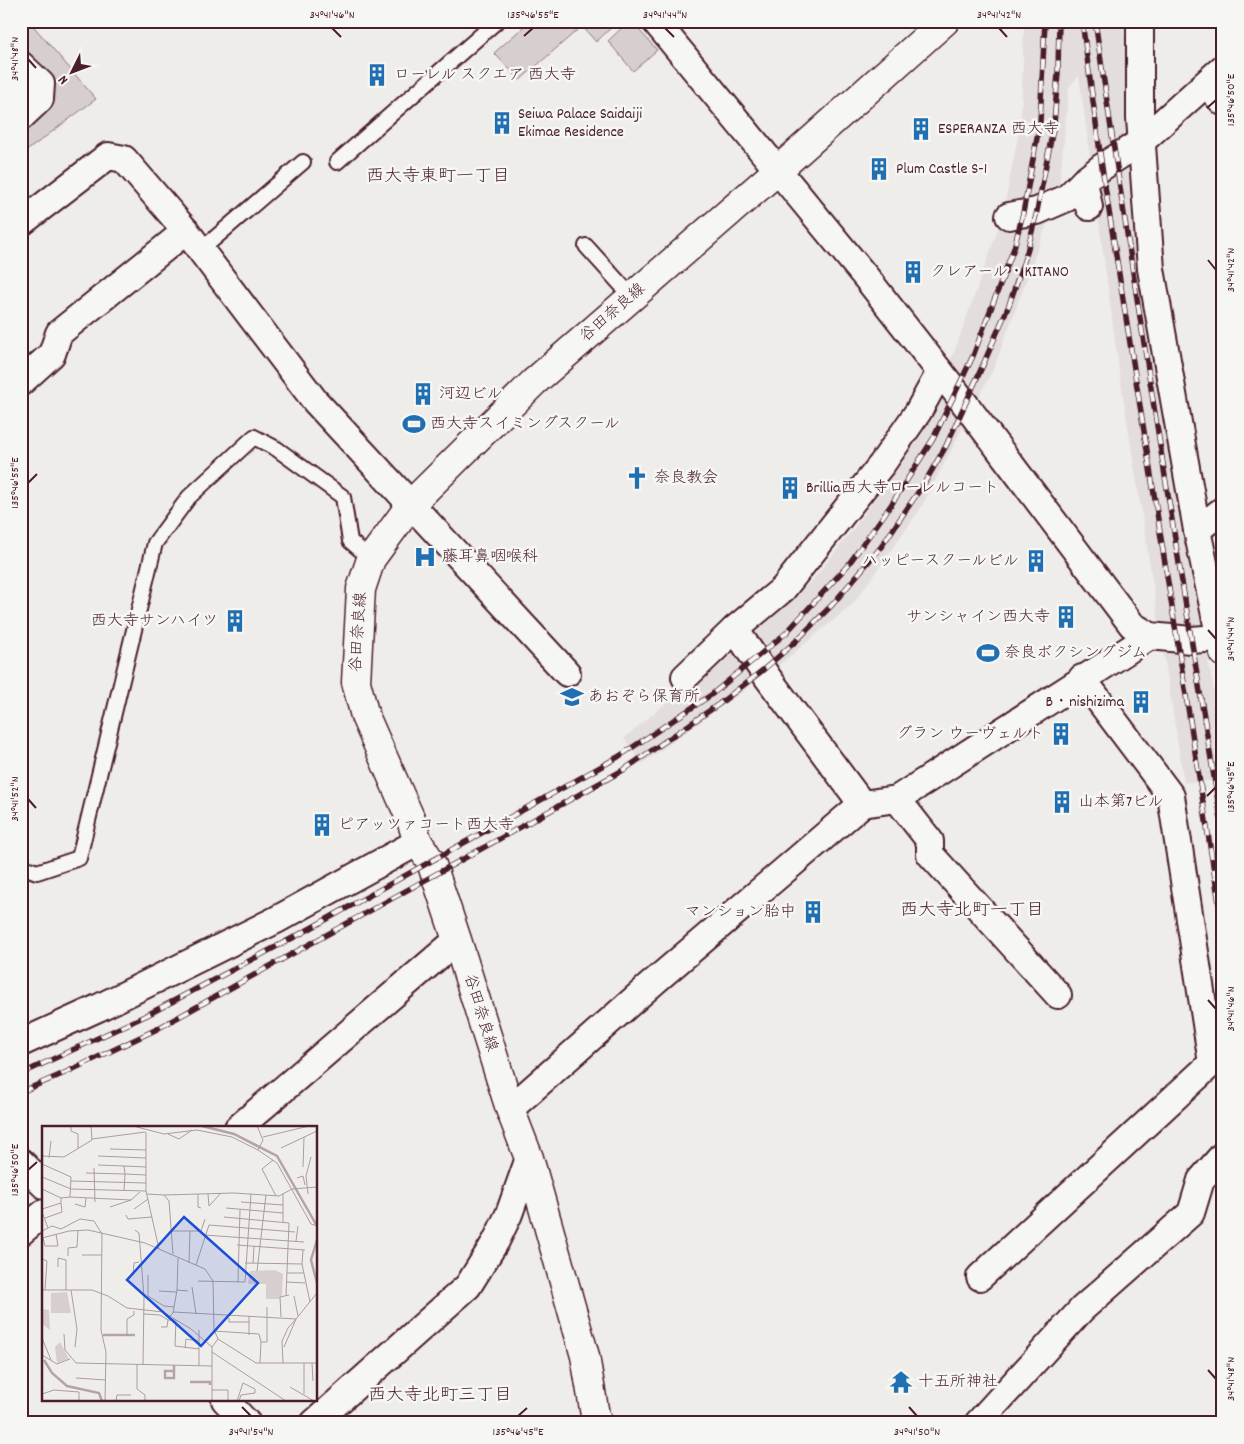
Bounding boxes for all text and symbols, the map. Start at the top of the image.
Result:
text: 34°41'46"N [309,7,355,24]
text: 135°46'55"E [507,7,559,24]
text: 34°41'44"N [643,7,687,24]
text: 34°41'42"N [977,7,1021,24]
text: 34°41'48"N [7,37,24,81]
north arrow [48,48,98,98]
building icon: ローレル スクエア 西大寺 [364,62,390,88]
place label: ローレル スクエア 西大寺 [394,64,576,87]
text: N [54,70,74,89]
text: 135°46'50"E [1223,73,1240,126]
place label: Seiwa Palace Saidaiji Ekimae Residence [518,103,642,144]
building icon: Seiwa Palace Saidaiji Ekimae Residence [489,110,515,136]
building icon: ESPERANZA 西大寺 [908,116,934,142]
place label: ESPERANZA 西大寺 [938,118,1059,141]
building icon: Plum Castle S-1 [866,156,892,182]
place label: Plum Castle S-1 [896,158,987,181]
district label: 西大寺東町一丁目 [366,165,510,190]
text: 34°41'42"N [1223,248,1240,292]
building icon: クレアール・KITANO [900,259,926,285]
place label: クレアール・KITANO [930,261,1069,284]
street label: 谷田奈良線 [575,278,651,348]
building icon: 河辺ビル [410,381,436,407]
place label: 河辺ビル [439,383,503,406]
sports icon: 西大寺スイミングスクール [401,411,427,437]
place label: 西大寺スイミングスクール [430,413,620,436]
text: 135°46'55"E [7,457,24,509]
church icon: 奈良教会 [624,465,650,491]
place label: 奈良教会 [654,467,718,490]
building icon: Brillia西大寺ローレルコート [777,475,803,501]
place label: Brillia西大寺ローレルコート [806,477,999,500]
hospital icon: 藤耳鼻咽喉科 [412,544,438,570]
place label: 藤耳鼻咽喉科 [442,546,538,569]
building icon: ハッピースクールビル [1023,548,1049,574]
place label: ハッピースクールビル [862,550,1019,573]
street label: 谷田奈良線 [345,591,373,673]
building icon: サンシャイン西大寺 [1053,604,1079,630]
place label: サンシャイン西大寺 [906,606,1050,629]
building icon: 西大寺サンハイツ [222,608,248,634]
place label: 西大寺サンハイツ [91,610,218,633]
text: 34°41'44"N [1223,617,1240,661]
sports icon: 奈良ボクシングジム [975,640,1001,666]
place label: 奈良ボクシングジム [1004,642,1147,665]
school or university icon: あおぞら保育所 [559,684,585,710]
place label: あおぞら保育所 [588,686,700,709]
building icon: B・nishizima [1128,689,1154,715]
place label: B・nishizima [1046,691,1124,714]
building icon: グラン ウーヴェルト [1048,721,1074,747]
place label: グラン ウーヴェルト [896,723,1044,746]
text: 135°46'45"E [1223,761,1240,812]
text: 34°41'52"N [7,776,24,822]
building icon: 山本第7ビル [1049,789,1075,815]
place label: 山本第7ビル [1078,791,1164,814]
building icon: ピアッツァコート西大寺 [309,812,335,838]
place label: ピアッツァコート西大寺 [338,814,514,837]
building icon: マンション胎中 [800,899,826,925]
district label: 西大寺北町一丁目 [900,899,1044,924]
place label: マンション胎中 [685,901,796,924]
street label: 谷田奈良線 [457,971,503,1055]
text: 34°41'46"N [1223,986,1240,1032]
inset map [42,1126,318,1402]
text: 135°46'50"E [7,1143,24,1196]
text: 34°41'48"N [1223,1357,1240,1401]
temple icon: 十五所神社 [888,1369,914,1395]
place label: 十五所神社 [918,1371,998,1394]
district label: 西大寺北町三丁目 [368,1384,512,1409]
text: 34°41'54"N [229,1424,274,1441]
text: 135°46'45"E [493,1424,544,1441]
text: 34°41'50"N [894,1424,940,1441]

